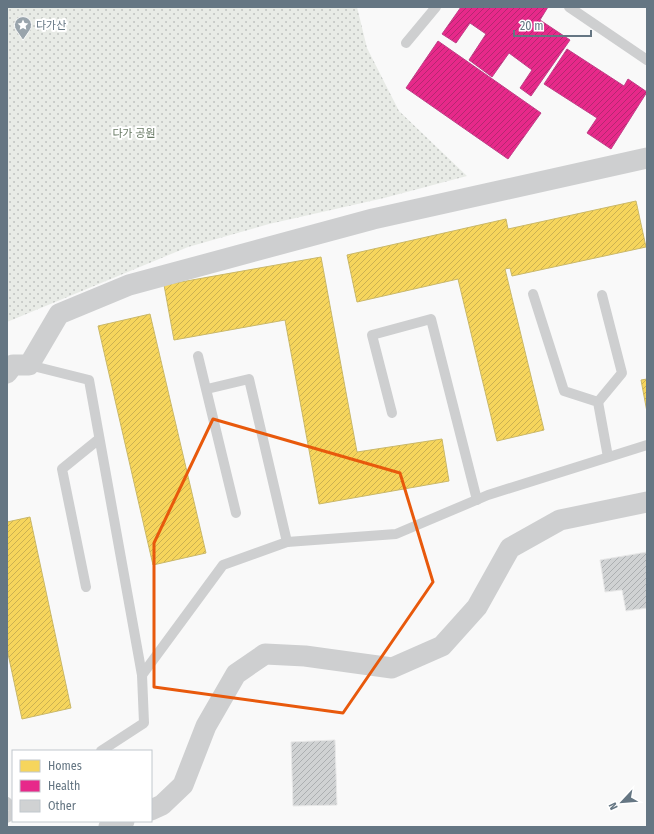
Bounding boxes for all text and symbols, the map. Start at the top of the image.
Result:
scale bar [514,12,591,38]
place icon: 다가산 [13,15,33,40]
place label: 다가산 [36,19,66,32]
text: 20 m [520,19,544,33]
park label: 다가 공원 [112,127,156,140]
legend [12,750,152,822]
text: Homes [48,759,82,773]
text: Health [48,779,80,793]
north arrow [602,782,642,822]
text: Other [48,799,77,813]
text: N [606,800,621,812]

